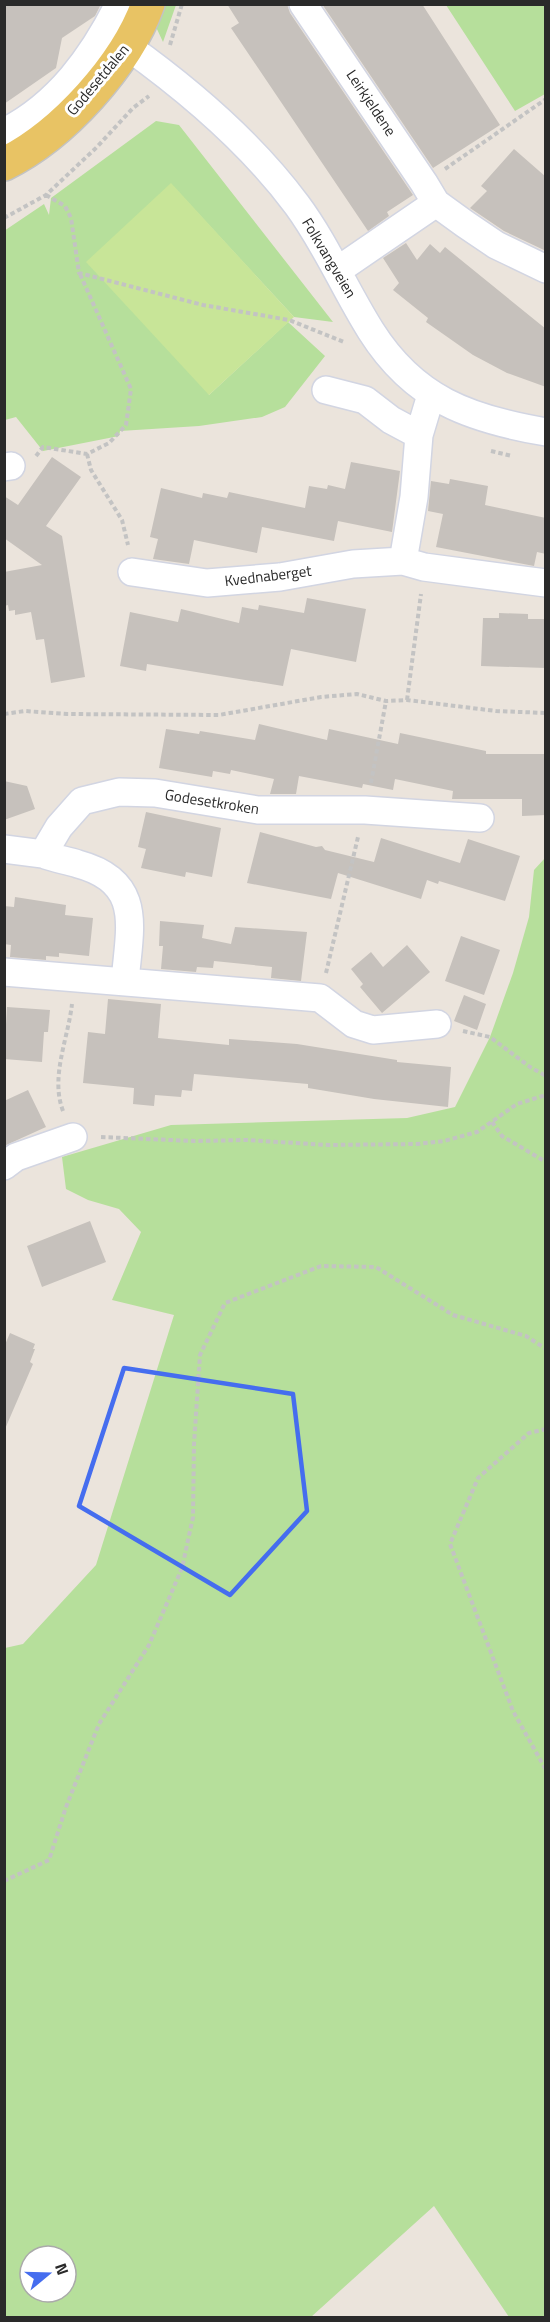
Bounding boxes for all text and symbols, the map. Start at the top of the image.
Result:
street label: Godesetdalen [61,39,134,120]
street label: Leirkjeldene [341,65,402,141]
street label: Folkvangveien [296,213,362,302]
street label: Kvednaberget [223,559,313,592]
street label: Godesetkroken [163,783,261,820]
north arrow [18,2244,78,2304]
text: N [49,2260,75,2278]

